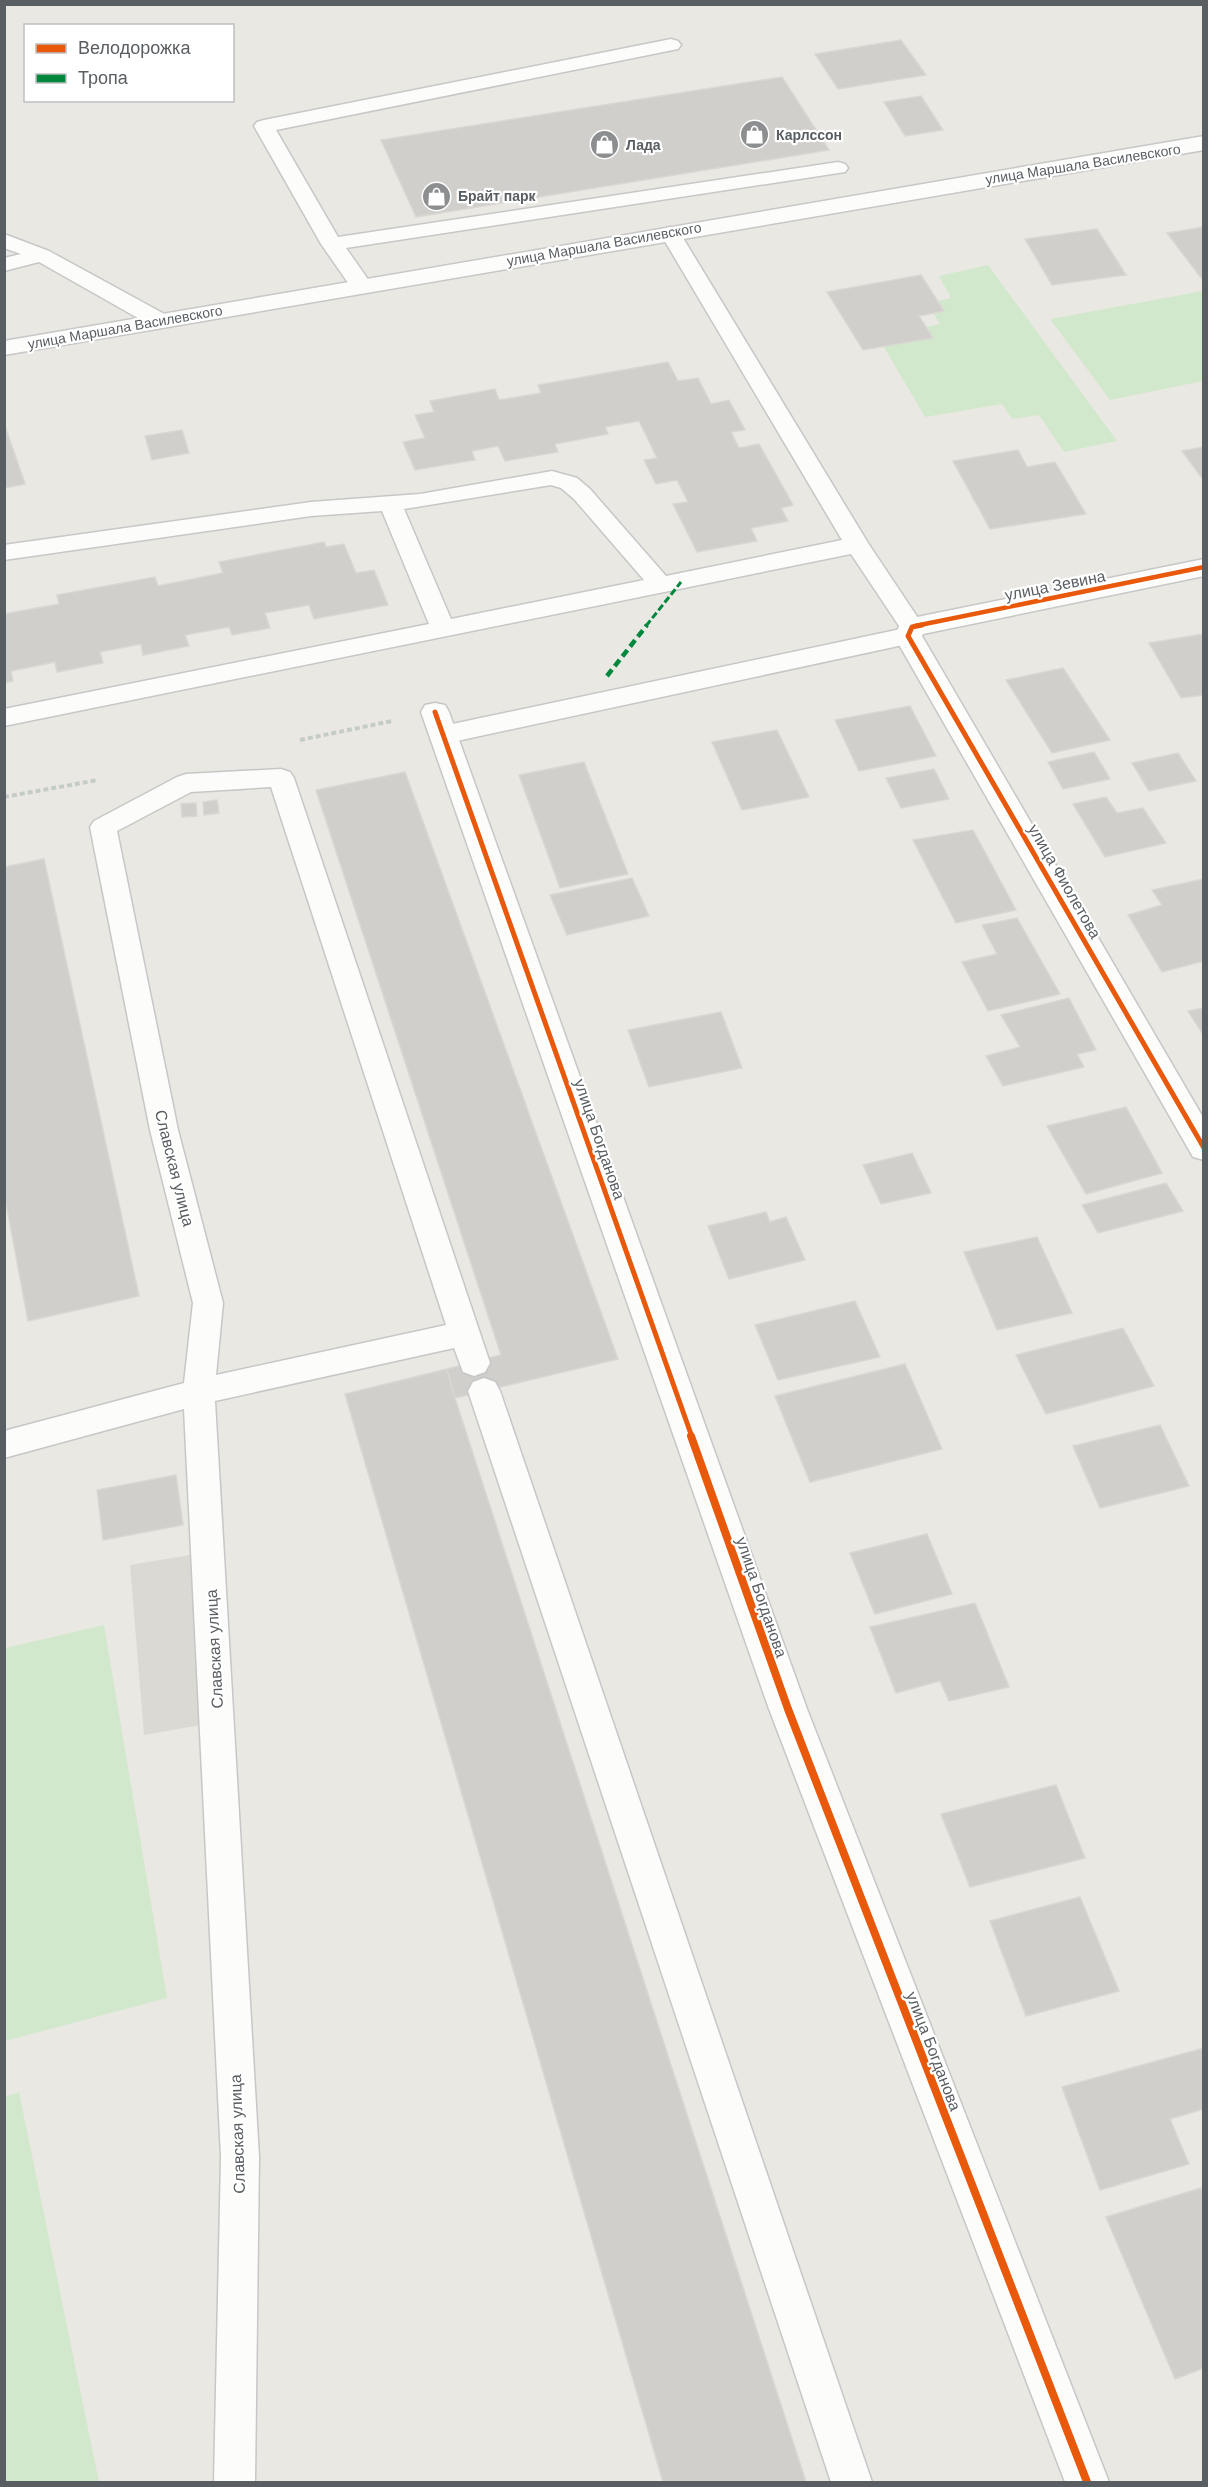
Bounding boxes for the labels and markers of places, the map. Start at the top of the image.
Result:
shop icon: Карлссон [739,119,771,151]
place label: Карлссон [776,127,842,143]
shop icon: Лада [589,129,621,161]
place label: Лада [626,137,661,153]
shop icon: Брайт парк [421,180,453,212]
place label: Брайт парк [458,188,537,204]

